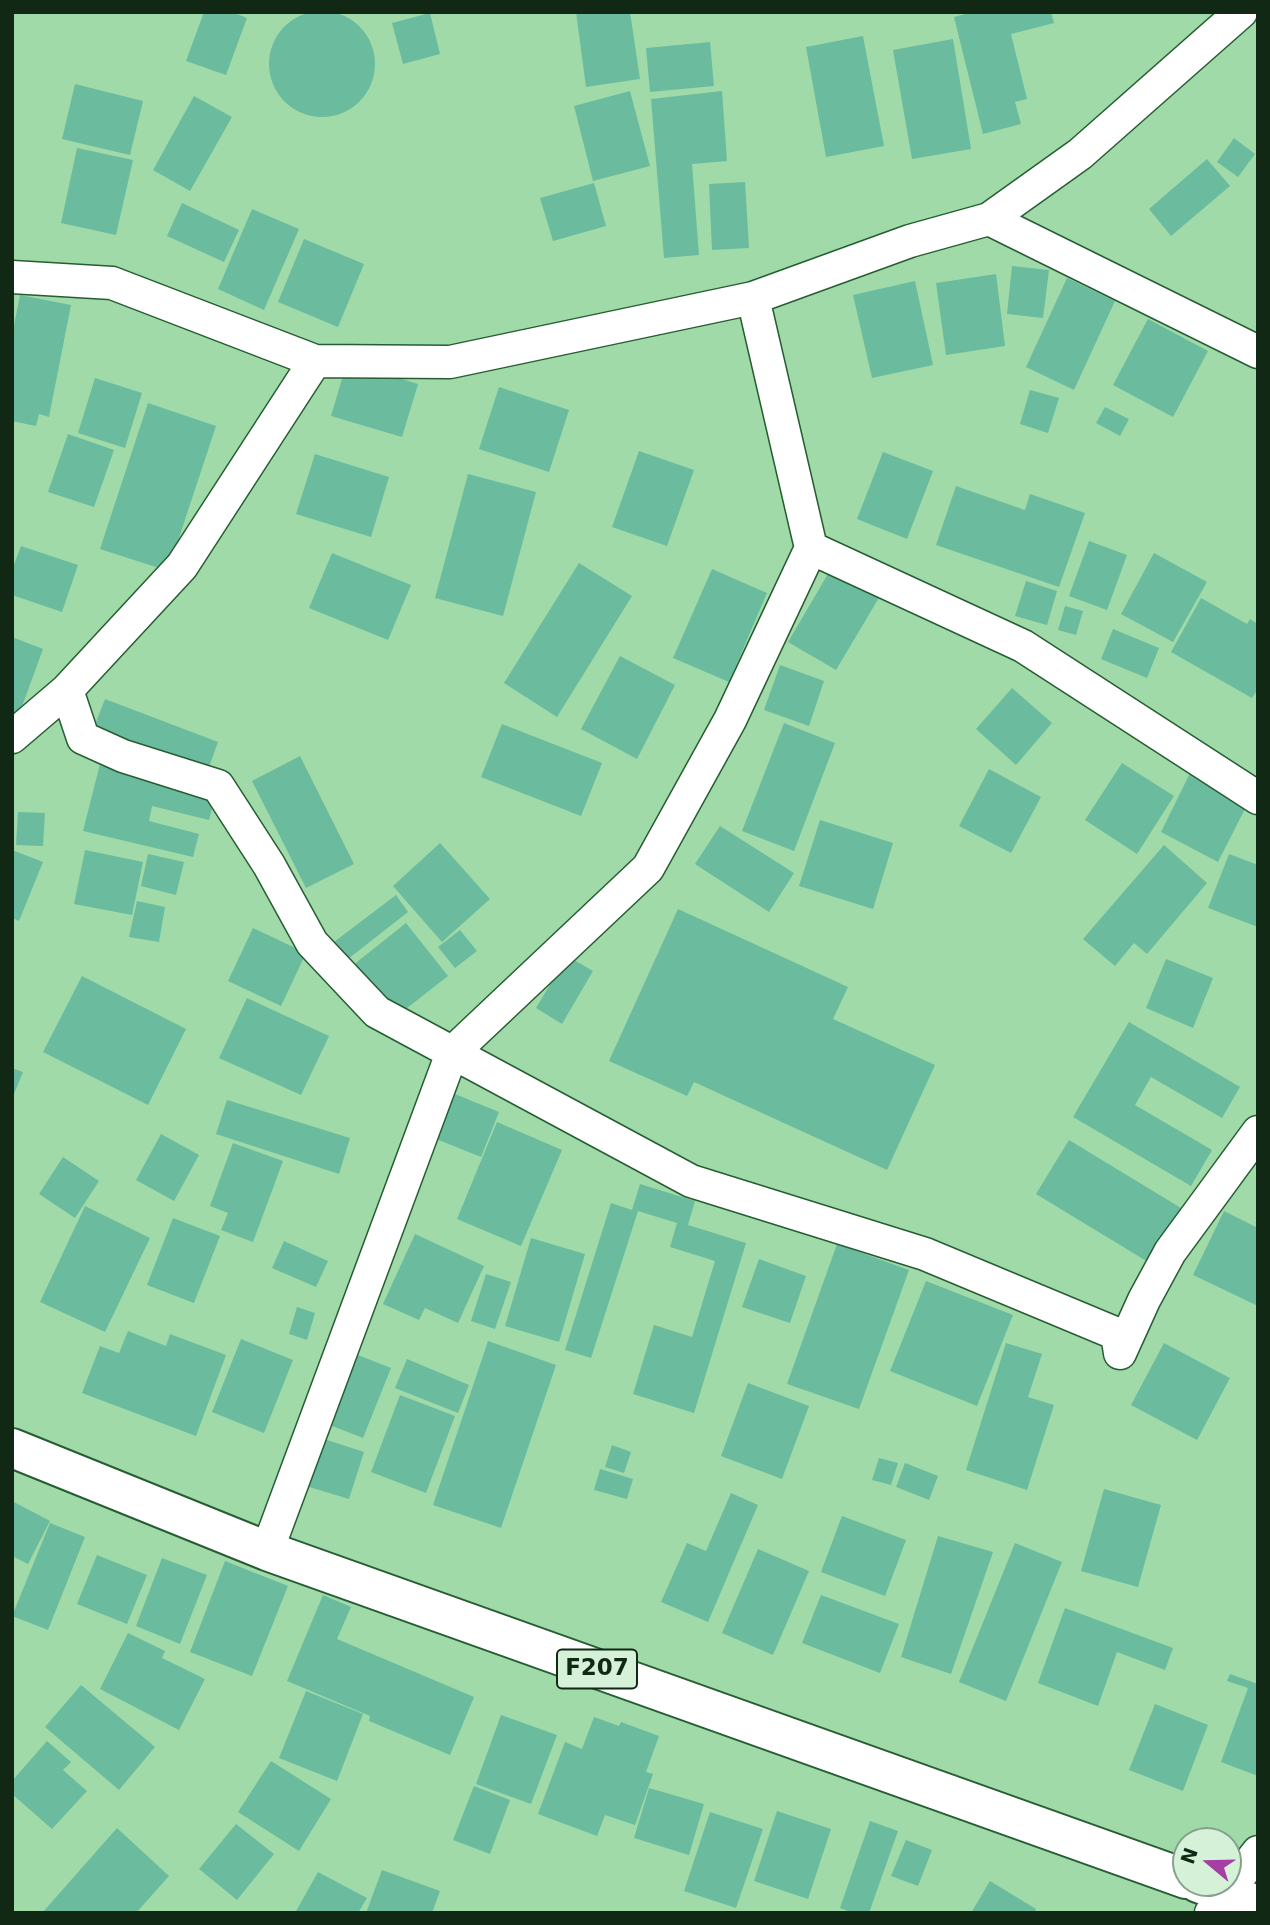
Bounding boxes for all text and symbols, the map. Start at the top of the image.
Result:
road number: F207 [557,1650,637,1688]
north arrow [1172,1827,1242,1897]
text: N [1176,1845,1202,1867]

